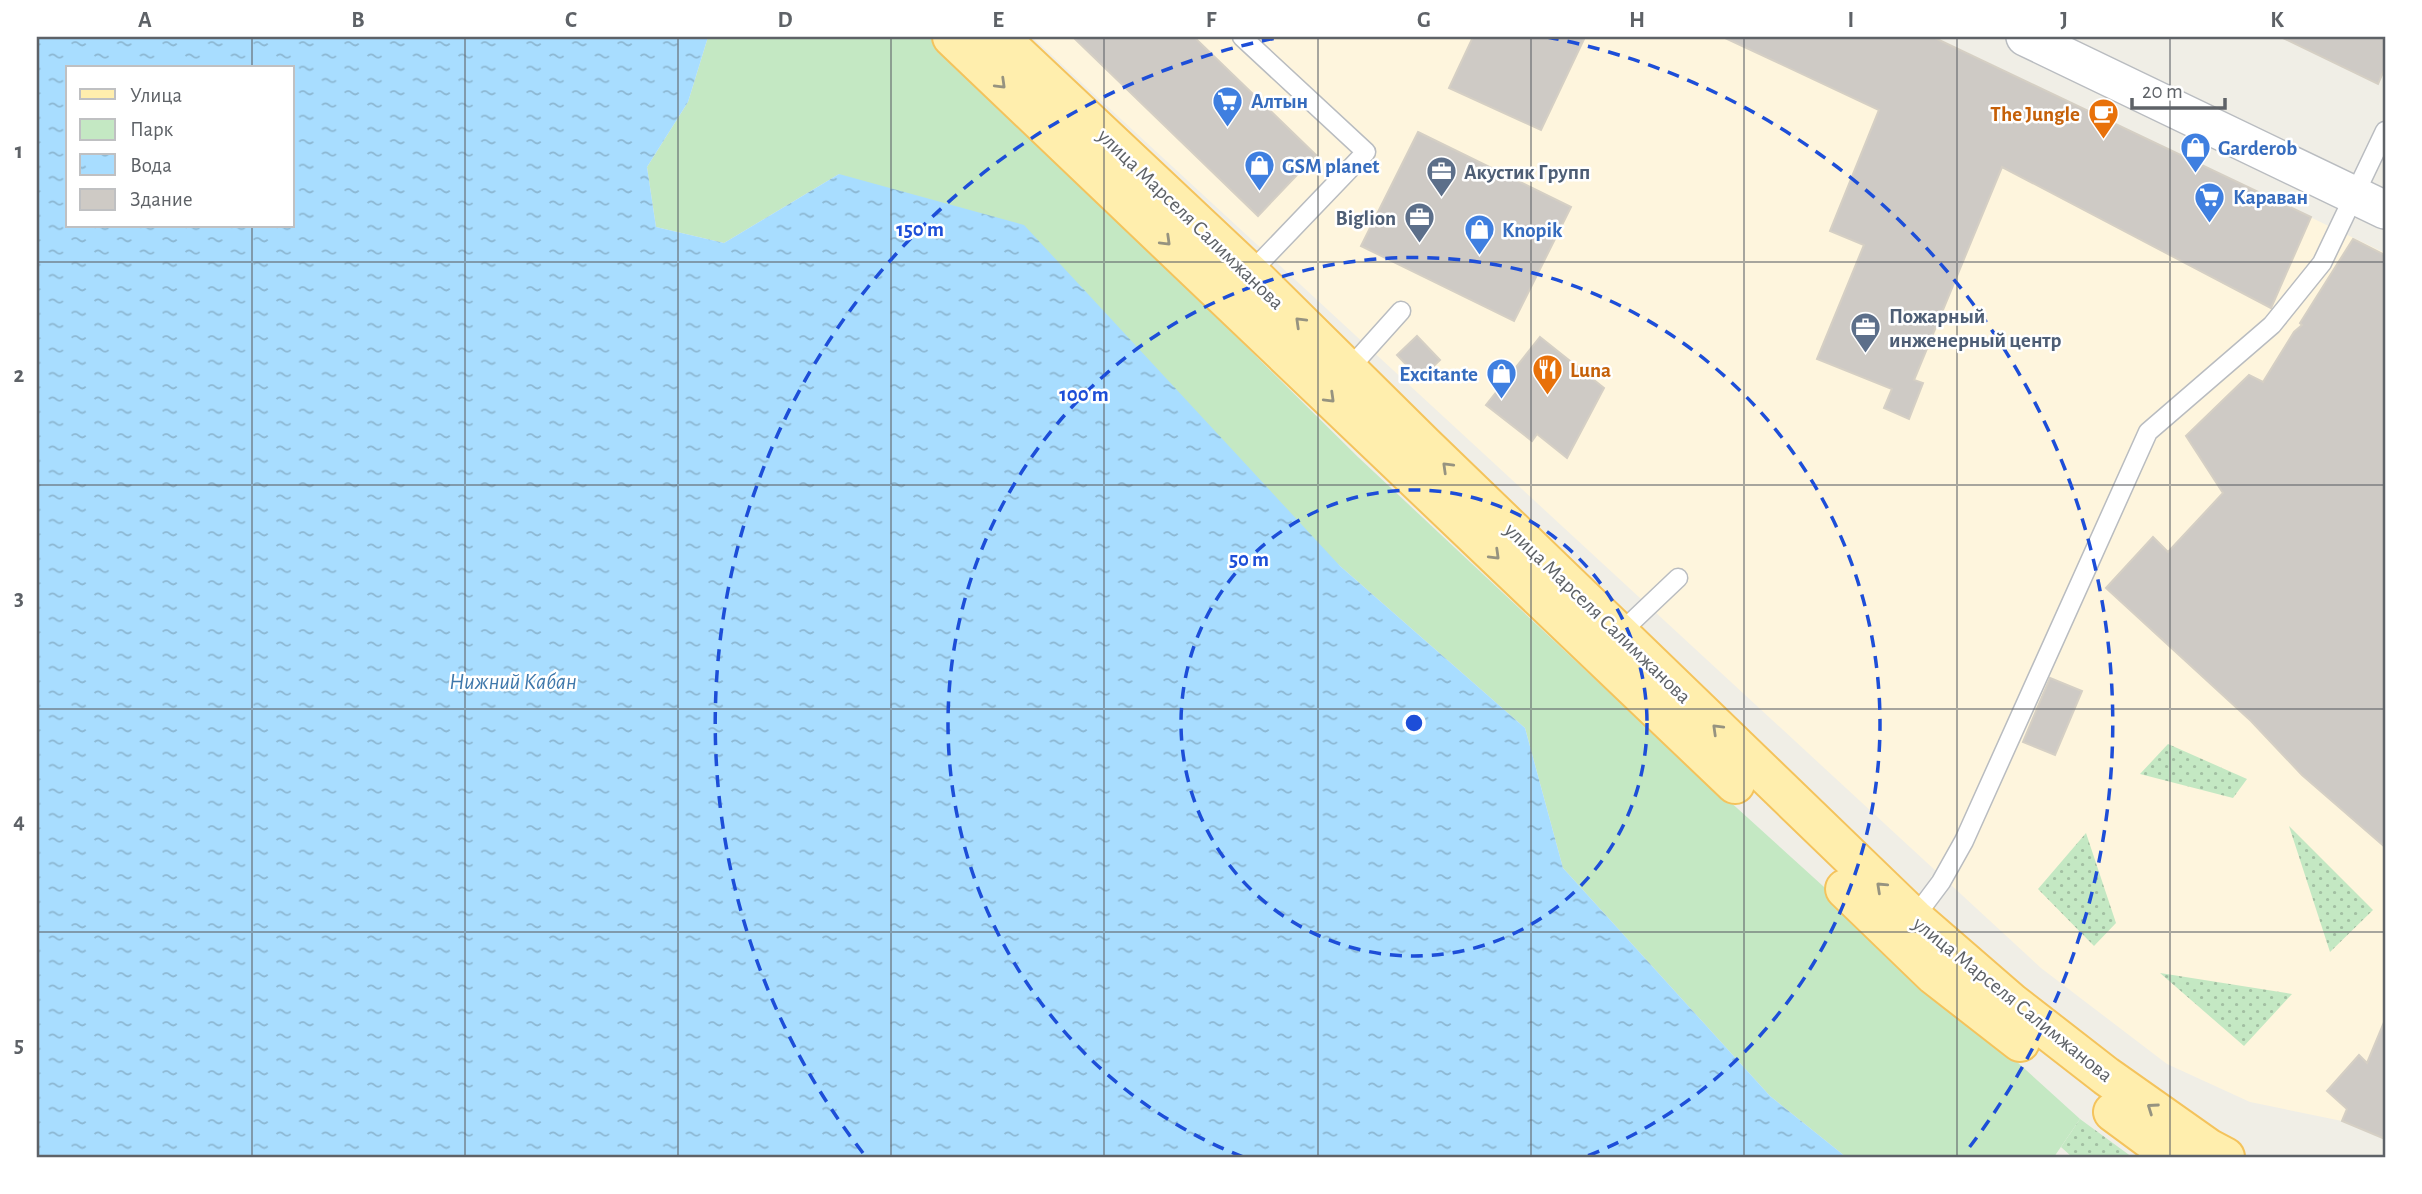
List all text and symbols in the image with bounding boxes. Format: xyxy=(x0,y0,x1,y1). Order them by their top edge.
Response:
text: A xyxy=(138,9,152,32)
text: B xyxy=(351,9,365,32)
text: C xyxy=(565,9,577,32)
text: D xyxy=(777,9,793,32)
text: E xyxy=(992,9,1004,32)
text: F xyxy=(1206,9,1217,32)
text: G xyxy=(1417,9,1431,32)
text: H xyxy=(1629,9,1645,32)
text: I xyxy=(1848,9,1854,32)
text: J xyxy=(2060,9,2068,32)
text: K xyxy=(2270,9,2284,32)
legend xyxy=(66,66,294,228)
scale bar xyxy=(2132,66,2224,110)
one-way arrow xyxy=(993,75,1006,88)
text: 20 m xyxy=(2142,81,2183,102)
supermarket icon: Алтын xyxy=(1211,84,1245,128)
text: Улица xyxy=(130,85,183,106)
place label: Алтын xyxy=(1251,91,1308,112)
cafe icon: The Jungle xyxy=(2086,97,2120,141)
place label: The Jungle xyxy=(1990,104,2080,125)
text: Парк xyxy=(130,119,174,140)
street label: улица Марселя Салимжанова xyxy=(1093,124,1288,314)
shop icon: Garderob xyxy=(2178,131,2212,175)
place label: Garderob xyxy=(2218,138,2297,159)
text: 1 xyxy=(15,140,23,163)
shop icon: GSM planet xyxy=(1242,149,1276,193)
text: Вода xyxy=(130,155,172,176)
office icon: Акустик Групп xyxy=(1424,155,1458,199)
place label: GSM planet xyxy=(1282,156,1379,177)
place label: Акустик Групп xyxy=(1464,162,1590,183)
supermarket icon: Караван xyxy=(2193,180,2227,224)
place label: Караван xyxy=(2233,187,2308,208)
text: Здание xyxy=(130,189,193,210)
office icon: Biglion xyxy=(1402,201,1436,245)
place label: Biglion xyxy=(1335,208,1396,229)
shop icon: Knopik xyxy=(1462,213,1496,257)
text: 150 m xyxy=(896,219,944,240)
place label: Knopik xyxy=(1502,220,1563,241)
one-way arrow xyxy=(1158,232,1171,245)
place label: Пожарный инженерный центр xyxy=(1889,306,2062,351)
office icon: Пожарный инженерный центр xyxy=(1849,311,1883,355)
one-way arrow xyxy=(1295,317,1308,330)
restaurant icon: Luna xyxy=(1530,353,1564,397)
shop icon: Excitante xyxy=(1484,357,1518,401)
place label: Luna xyxy=(1570,360,1611,381)
text: 2 xyxy=(14,364,25,387)
place label: Excitante xyxy=(1399,364,1478,385)
text: 100 m xyxy=(1059,384,1109,405)
one-way arrow xyxy=(1322,389,1335,402)
one-way arrow xyxy=(1443,463,1455,475)
street label: улица Марселя Салимжанова xyxy=(1500,518,1695,708)
one-way arrow xyxy=(1487,546,1500,559)
text: 50 m xyxy=(1229,549,1269,570)
text: 3 xyxy=(14,587,24,610)
water label: Нижний Кабан xyxy=(449,671,577,694)
centre of rings xyxy=(1402,711,1426,735)
one-way arrow xyxy=(1712,725,1725,738)
text: 4 xyxy=(13,810,25,833)
one-way arrow xyxy=(1876,882,1889,895)
street label: улица Марселя Салимжанова xyxy=(1908,912,2117,1086)
text: 5 xyxy=(14,1034,24,1057)
one-way arrow xyxy=(2147,1104,2160,1116)

